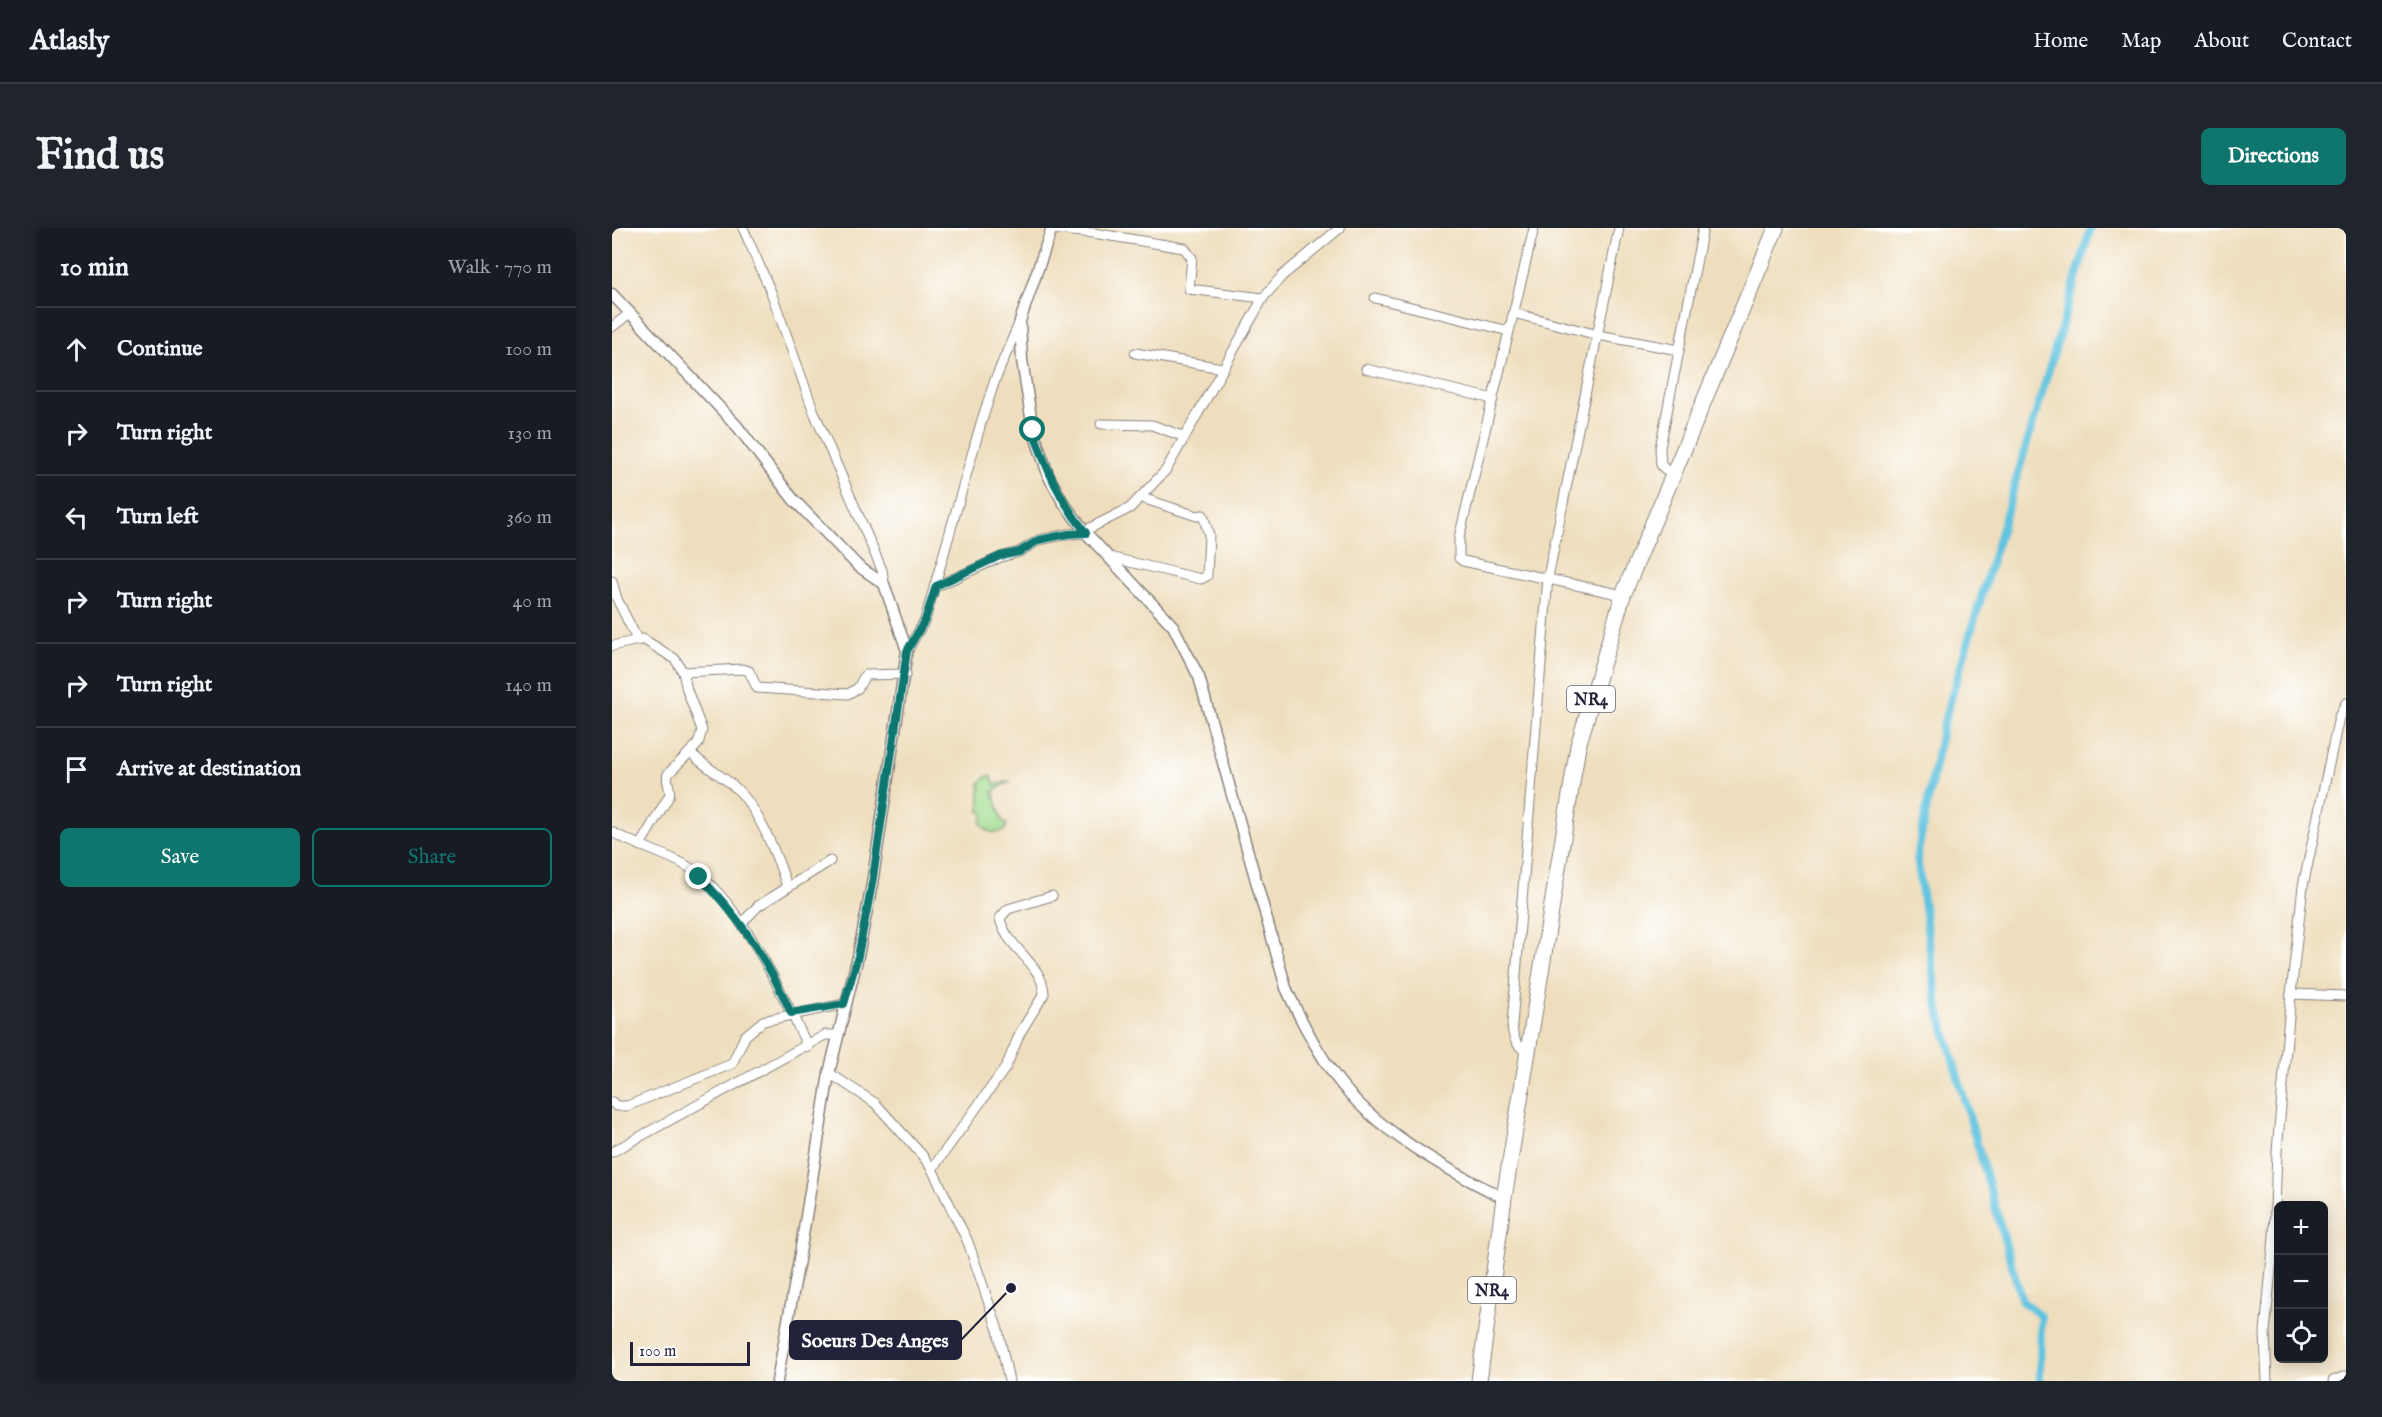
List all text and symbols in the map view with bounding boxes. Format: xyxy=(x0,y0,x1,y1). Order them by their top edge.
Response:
text: Atlasly xyxy=(30,24,109,59)
text: Home xyxy=(2033,28,2088,55)
text: Map xyxy=(2121,28,2161,55)
text: About xyxy=(2194,28,2249,55)
text: Contact xyxy=(2282,28,2352,55)
button: Directions xyxy=(2201,128,2346,185)
text: Find us xyxy=(36,130,164,183)
text: 10 min xyxy=(60,251,129,284)
text: Walk · 770 m xyxy=(448,255,552,280)
icon: ahead xyxy=(60,333,93,366)
text: Continue xyxy=(117,335,203,363)
text: 100 m xyxy=(505,337,552,362)
route start xyxy=(1019,416,1045,442)
icon: right xyxy=(60,417,93,450)
text: Turn right xyxy=(117,419,212,447)
text: 130 m xyxy=(507,421,552,446)
icon: left xyxy=(60,501,93,534)
text: Turn left xyxy=(117,503,199,531)
text: 360 m xyxy=(506,505,552,530)
icon: right xyxy=(60,585,93,618)
text: Turn right xyxy=(117,587,212,615)
text: 40 m xyxy=(513,589,552,614)
icon: right xyxy=(60,669,93,702)
text: Turn right xyxy=(117,671,212,699)
text: 140 m xyxy=(505,673,552,698)
road number: NR4 xyxy=(1567,686,1615,712)
icon: arrive xyxy=(60,753,93,786)
text: Arrive at destination xyxy=(117,755,301,783)
button: Save xyxy=(60,828,300,887)
button: Share xyxy=(312,828,552,887)
route end xyxy=(685,863,711,889)
map controls xyxy=(2274,1201,2328,1363)
button: + xyxy=(2274,1201,2328,1255)
button: − xyxy=(2274,1255,2328,1309)
road number: NR4 xyxy=(1468,1277,1516,1303)
button: locate xyxy=(2274,1309,2328,1363)
callout: Soeurs Des Anges xyxy=(790,1321,961,1359)
text: Soeurs Des Anges xyxy=(801,1329,949,1354)
scale bar xyxy=(630,1339,750,1366)
text: 100 m xyxy=(639,1342,676,1362)

